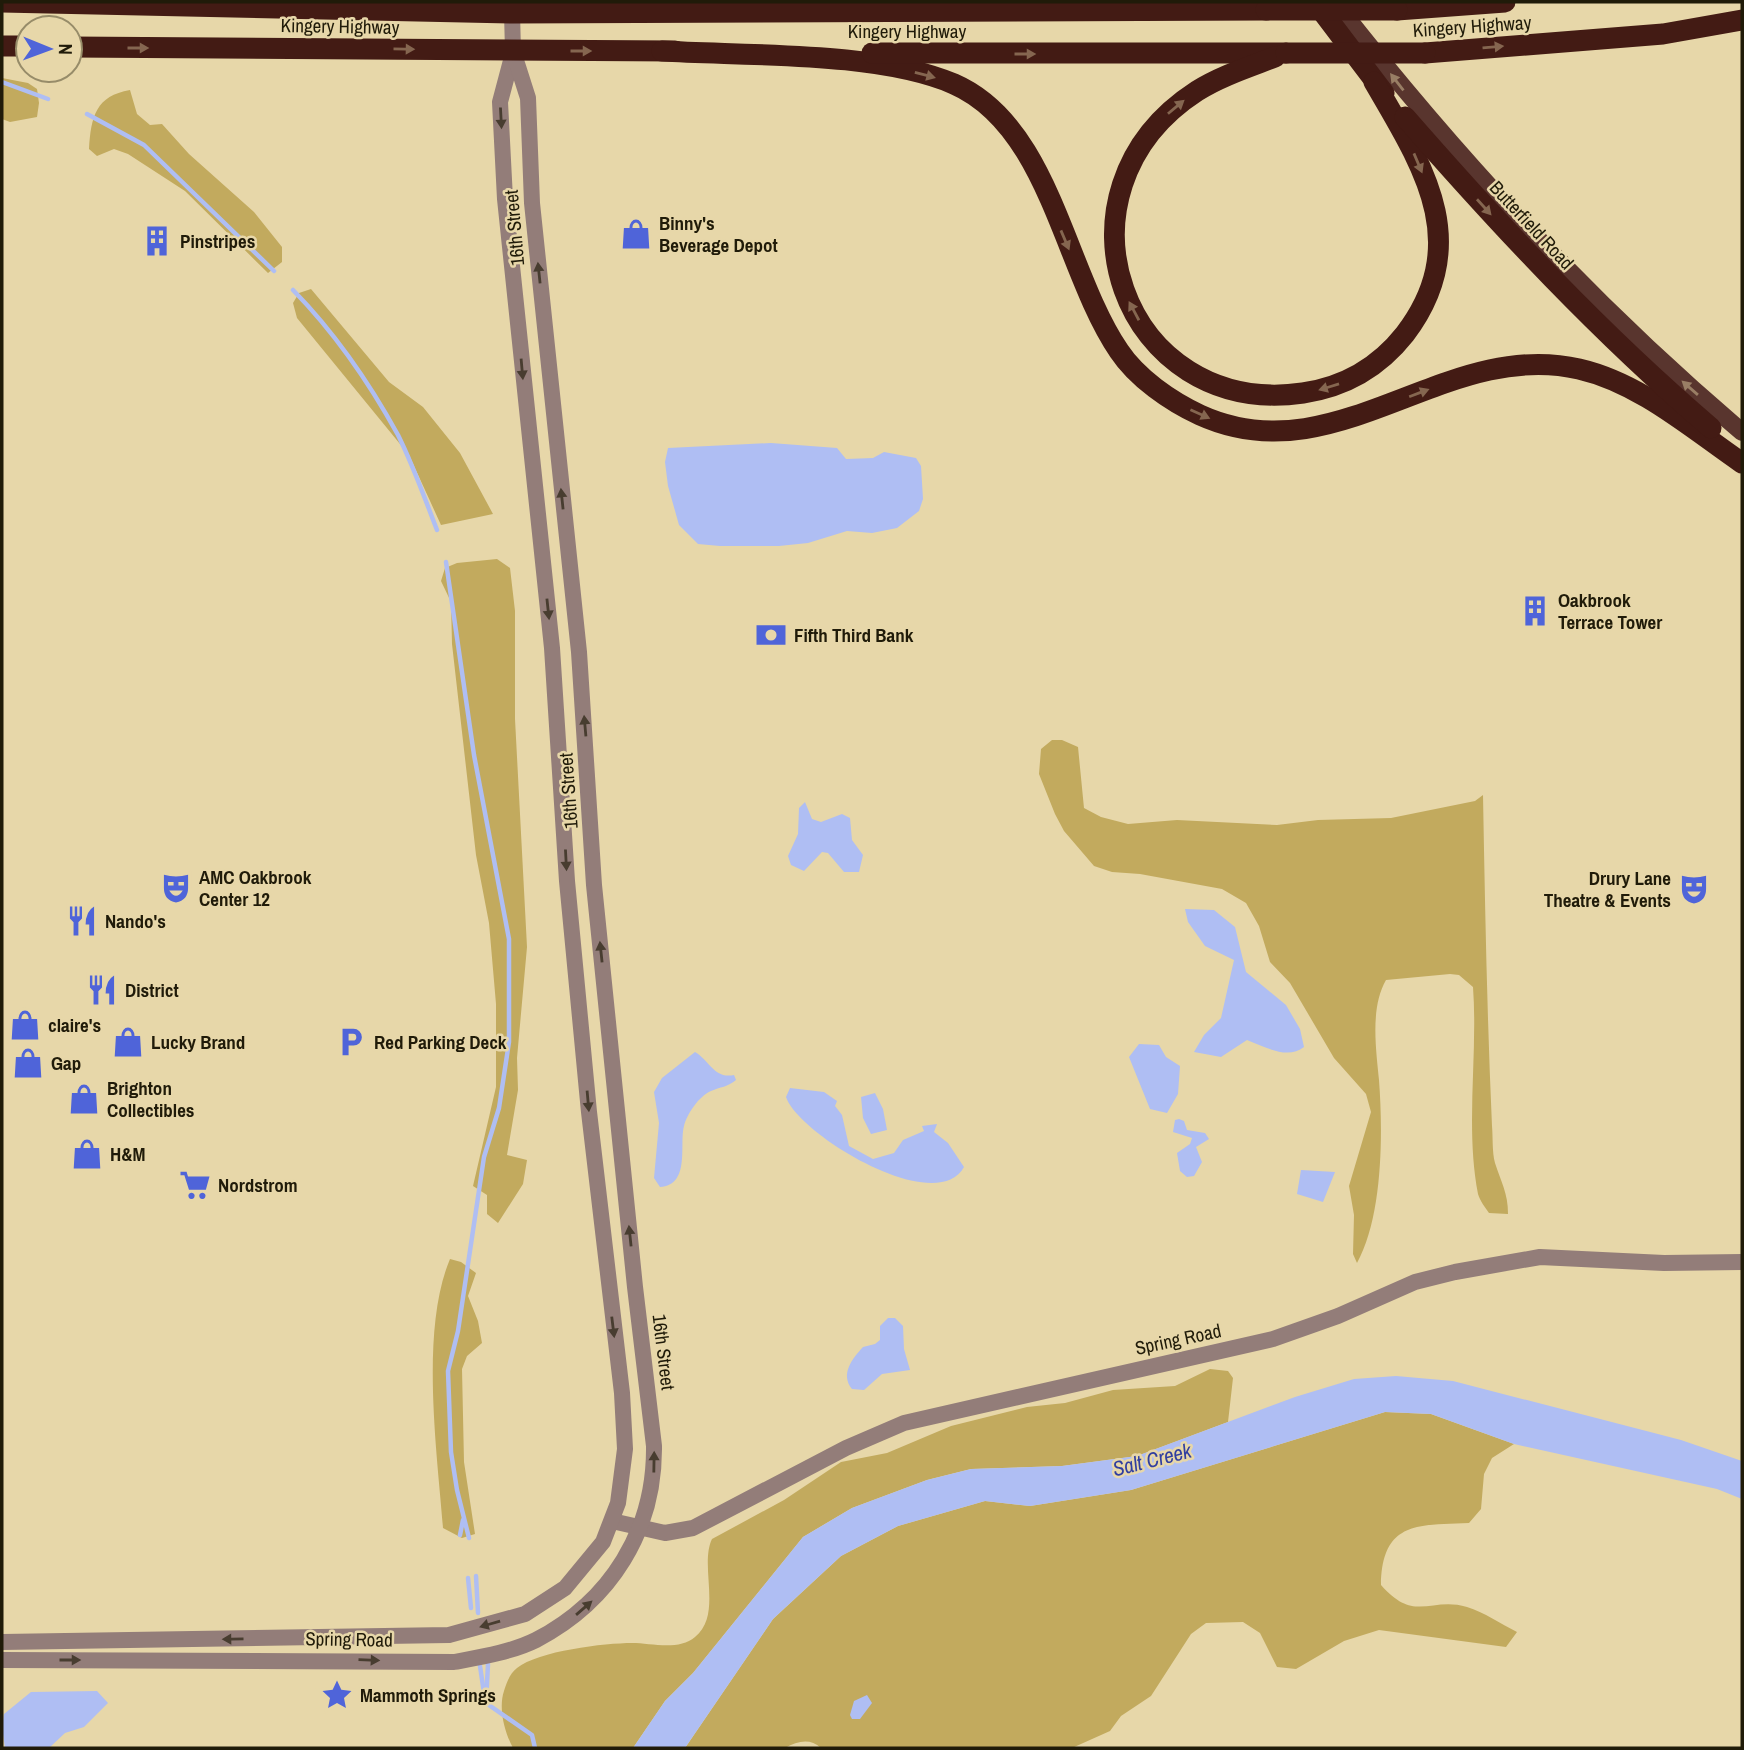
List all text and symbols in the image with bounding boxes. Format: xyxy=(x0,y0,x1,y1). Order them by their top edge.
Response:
street label: Kingery Highway xyxy=(1412,9,1532,43)
street label: Kingery Highway xyxy=(280,12,400,40)
north arrow xyxy=(14,14,84,84)
street label: Kingery Highway xyxy=(848,18,967,44)
one-way arrow xyxy=(1482,41,1504,52)
one-way arrow xyxy=(127,42,149,54)
text: N xyxy=(53,43,79,55)
one-way arrow xyxy=(394,44,416,55)
one-way arrow xyxy=(571,45,593,57)
one-way arrow xyxy=(1014,48,1036,60)
one-way arrow xyxy=(914,70,936,81)
one-way arrow xyxy=(1390,74,1405,92)
one-way arrow xyxy=(1167,100,1185,115)
one-way arrow xyxy=(496,107,507,129)
one-way arrow xyxy=(1413,153,1424,174)
street label: Butterfield Road xyxy=(1484,175,1580,275)
street label: 16th Street xyxy=(498,188,530,267)
one-way arrow xyxy=(1476,198,1492,216)
place label: Binny's Beverage Depot xyxy=(659,210,778,258)
shop icon: Binny's Beverage Depot xyxy=(619,217,653,251)
building icon: Pinstripes xyxy=(140,224,174,258)
place label: Pinstripes xyxy=(180,228,255,254)
one-way arrow xyxy=(1059,230,1071,250)
one-way arrow xyxy=(533,262,544,284)
one-way arrow xyxy=(1129,301,1140,321)
one-way arrow xyxy=(517,358,528,380)
one-way arrow xyxy=(1682,381,1699,396)
one-way arrow xyxy=(1319,382,1340,392)
one-way arrow xyxy=(1409,387,1430,398)
one-way arrow xyxy=(1190,408,1210,420)
one-way arrow xyxy=(557,488,568,510)
place label: Oakbrook Terrace Tower xyxy=(1558,587,1662,635)
building icon: Oakbrook Terrace Tower xyxy=(1518,594,1552,628)
one-way arrow xyxy=(543,598,554,620)
bank icon: Fifth Third Bank xyxy=(754,618,788,652)
place label: Fifth Third Bank xyxy=(794,622,914,648)
one-way arrow xyxy=(579,714,590,736)
street label: 16th Street xyxy=(552,751,584,830)
one-way arrow xyxy=(561,849,572,871)
place label: AMC Oakbrook Center 12 xyxy=(199,864,312,912)
place label: Drury Lane Theatre & Events xyxy=(1544,865,1671,913)
theatre icon: AMC Oakbrook Center 12 xyxy=(159,871,193,905)
theatre icon: Drury Lane Theatre & Events xyxy=(1677,872,1711,906)
restaurant icon: Nando's xyxy=(65,904,99,938)
place label: Nando's xyxy=(105,908,166,934)
one-way arrow xyxy=(596,941,607,963)
restaurant icon: District xyxy=(85,973,119,1007)
place label: District xyxy=(125,977,179,1003)
shop icon: claire's xyxy=(8,1008,42,1042)
place label: claire's xyxy=(48,1012,101,1038)
shop icon: Lucky Brand xyxy=(111,1025,145,1059)
parking icon: Red Parking Deck xyxy=(334,1025,368,1059)
place label: Lucky Brand xyxy=(151,1029,245,1055)
place label: Red Parking Deck xyxy=(374,1029,507,1055)
shop icon: Gap xyxy=(11,1046,45,1080)
place label: Gap xyxy=(51,1050,81,1076)
place label: Brighton Collectibles xyxy=(107,1075,194,1123)
shop icon: Brighton Collectibles xyxy=(67,1082,101,1116)
one-way arrow xyxy=(583,1090,594,1112)
shop icon: H&M xyxy=(70,1137,104,1171)
place label: H&M xyxy=(110,1141,145,1167)
supermarket icon: Nordstrom xyxy=(178,1168,212,1202)
place label: Nordstrom xyxy=(218,1172,298,1198)
one-way arrow xyxy=(624,1225,635,1247)
street label: 16th Street xyxy=(646,1313,682,1392)
one-way arrow xyxy=(608,1316,619,1338)
street label: Spring Road xyxy=(1133,1317,1223,1361)
water label: Salt Creek xyxy=(1109,1435,1196,1483)
one-way arrow xyxy=(648,1451,660,1473)
one-way arrow xyxy=(575,1600,593,1616)
one-way arrow xyxy=(479,1620,500,1630)
street label: Spring Road xyxy=(305,1625,393,1653)
one-way arrow xyxy=(222,1633,244,1644)
one-way arrow xyxy=(59,1654,81,1666)
one-way arrow xyxy=(359,1654,381,1666)
place icon: Mammoth Springs xyxy=(320,1678,354,1712)
place label: Mammoth Springs xyxy=(360,1682,496,1708)

